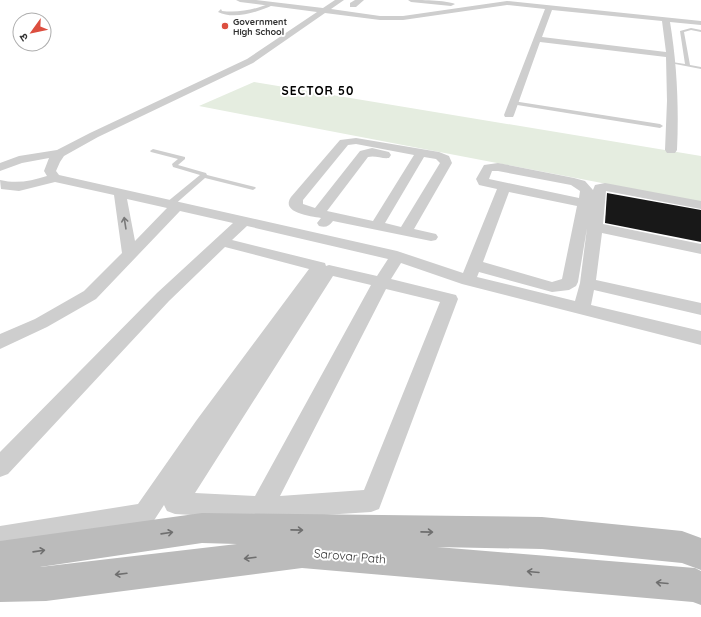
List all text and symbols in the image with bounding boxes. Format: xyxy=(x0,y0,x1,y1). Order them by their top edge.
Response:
north arrow xyxy=(12,12,52,52)
place label: Government High School xyxy=(233,16,287,37)
marker: Government High School xyxy=(220,21,230,31)
text: उ xyxy=(16,30,31,44)
district label: SECTOR 50 xyxy=(282,83,354,98)
one-way arrow xyxy=(121,217,129,230)
one-way arrow xyxy=(290,526,303,534)
one-way arrow xyxy=(420,528,433,536)
one-way arrow xyxy=(160,529,173,537)
street label: Sarovar Path xyxy=(313,545,387,567)
one-way arrow xyxy=(32,547,45,555)
one-way arrow xyxy=(244,554,257,562)
one-way arrow xyxy=(527,568,540,575)
one-way arrow xyxy=(115,571,128,578)
one-way arrow xyxy=(656,579,669,586)

